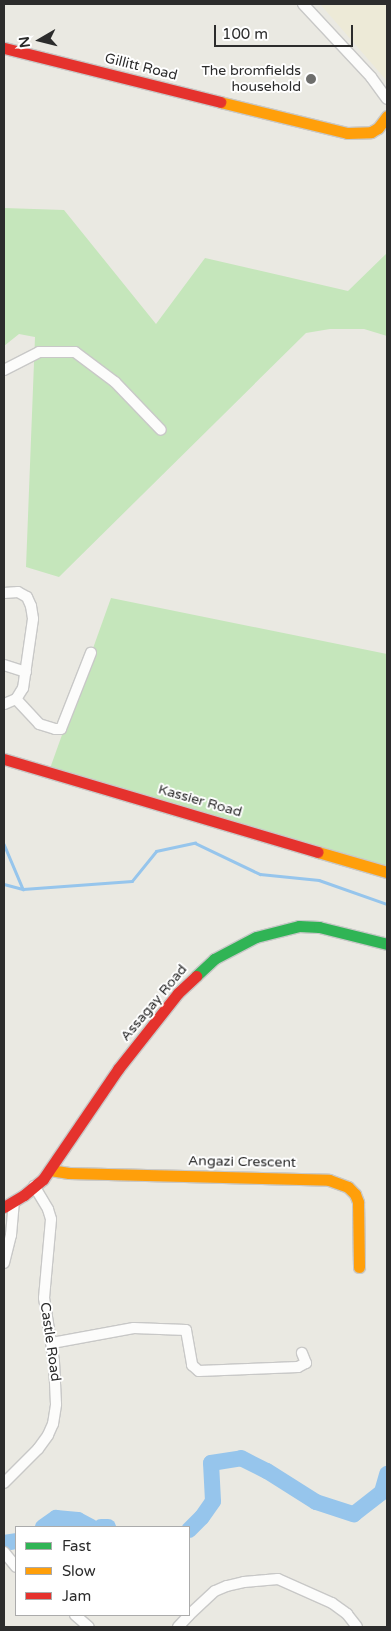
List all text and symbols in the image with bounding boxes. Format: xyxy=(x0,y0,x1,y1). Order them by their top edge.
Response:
north arrow xyxy=(15,15,65,65)
scale bar xyxy=(216,15,355,47)
text: 100 m xyxy=(222,25,268,43)
text: N xyxy=(15,35,34,49)
street label: Gillitt Road xyxy=(103,50,179,84)
place label: The bromfields household xyxy=(201,63,301,95)
marker: The bromfields household xyxy=(305,73,317,85)
street label: Kassier Road xyxy=(156,781,244,821)
street label: Assagay Road xyxy=(117,961,191,1045)
street label: Angazi Crescent xyxy=(188,1153,296,1171)
street label: Castle Road xyxy=(36,1301,64,1383)
legend xyxy=(15,1526,190,1616)
text: Fast xyxy=(62,1537,91,1555)
text: Slow xyxy=(62,1562,96,1580)
text: Jam xyxy=(62,1587,91,1605)

